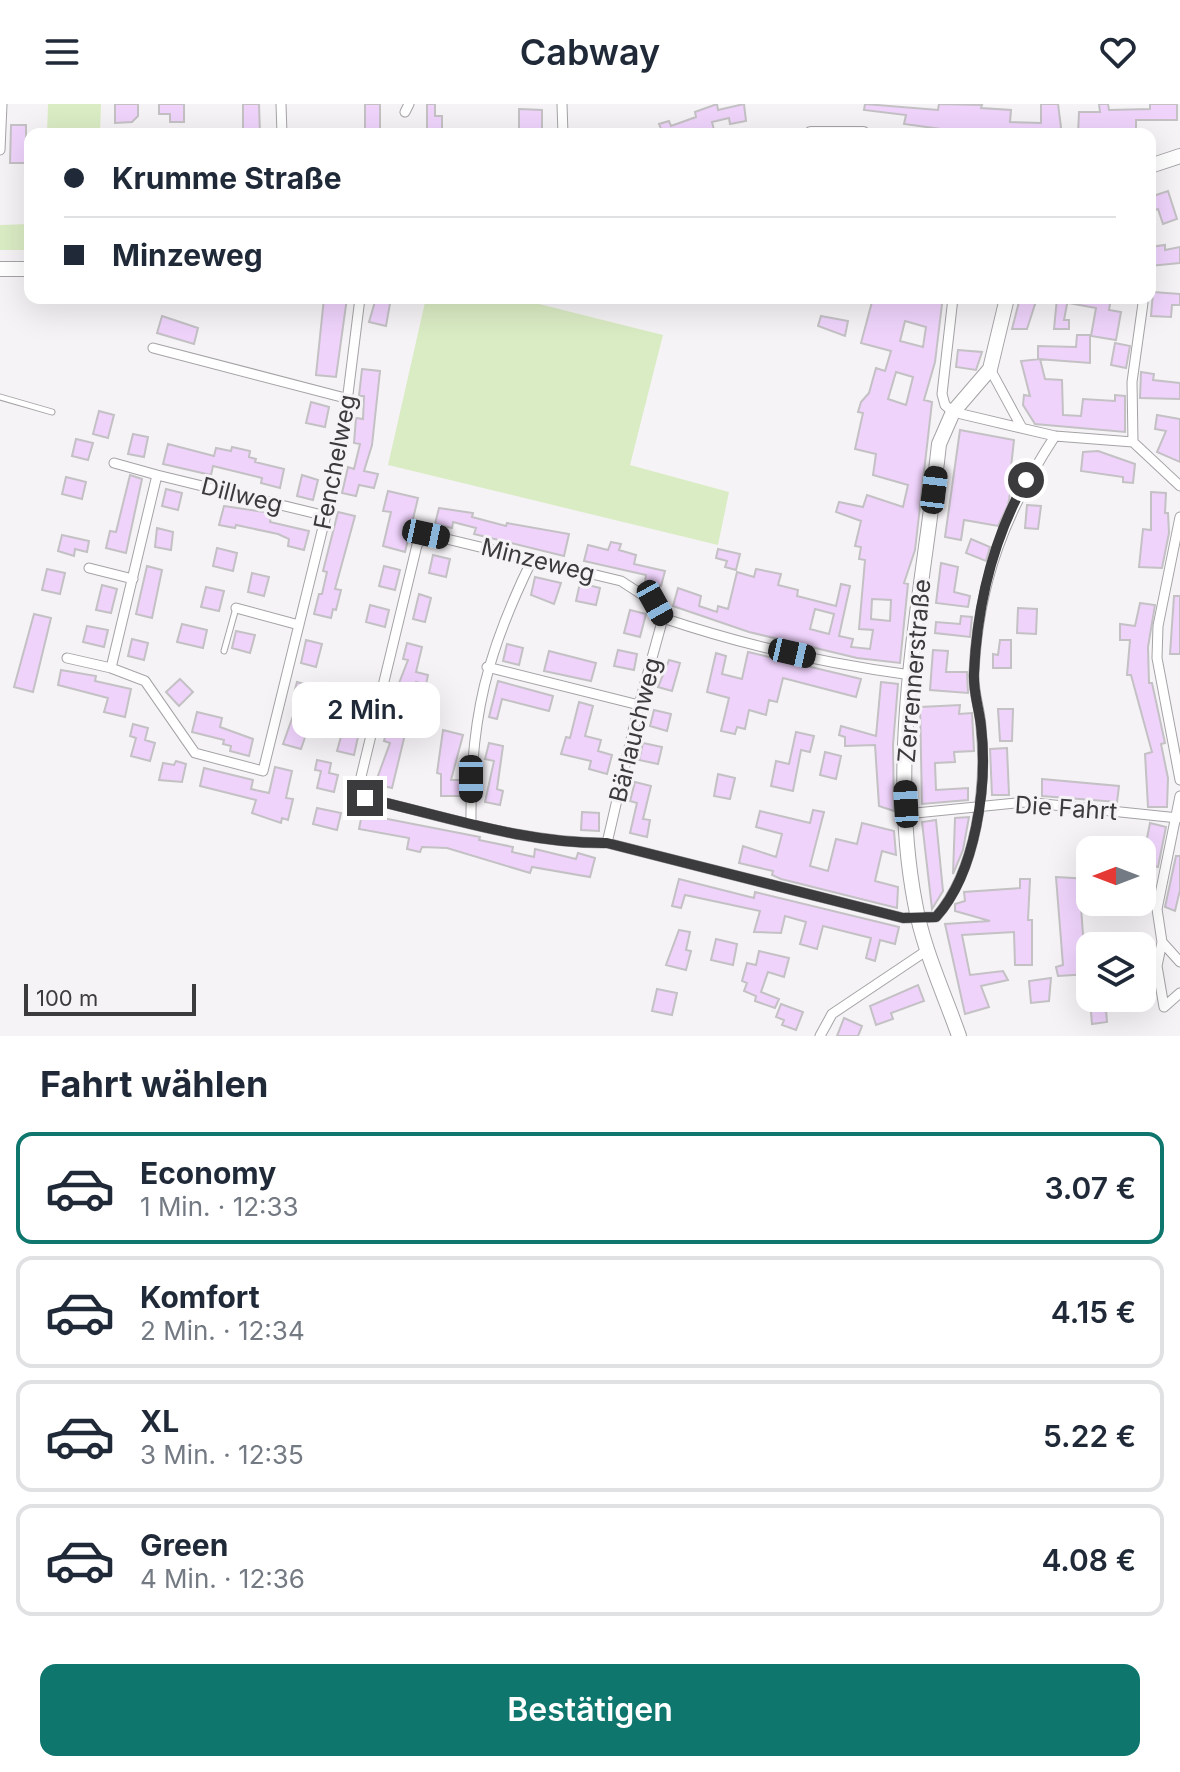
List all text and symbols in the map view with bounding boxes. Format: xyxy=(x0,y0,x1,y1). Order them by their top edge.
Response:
icon: menu xyxy=(40,30,84,74)
text: Cabway xyxy=(520,30,660,74)
icon: heart xyxy=(1096,30,1140,74)
text: Krumme Straße xyxy=(112,160,342,196)
text: Minzeweg xyxy=(112,237,263,273)
street label: Fenchelweg xyxy=(308,392,362,532)
route start xyxy=(1008,462,1044,498)
car xyxy=(919,465,949,515)
street label: Dillweg xyxy=(198,471,286,519)
car xyxy=(400,517,452,551)
street label: Minzeweg xyxy=(478,532,598,588)
car xyxy=(633,576,677,630)
street label: Zerrennerstraße xyxy=(892,578,936,764)
car xyxy=(766,636,818,670)
street label: Bärlauchweg xyxy=(603,655,667,805)
callout: 2 Min. xyxy=(291,682,439,738)
text: 2 Min. xyxy=(327,694,405,725)
car xyxy=(459,755,483,803)
car xyxy=(893,779,919,829)
route end xyxy=(347,780,383,816)
street label: Die Fahrt xyxy=(1014,790,1118,826)
north arrow xyxy=(1076,836,1156,916)
map controls xyxy=(1076,836,1156,1012)
button: layers xyxy=(1076,932,1156,1012)
scale bar xyxy=(24,980,196,1016)
text: 100 m xyxy=(36,985,98,1011)
text: Fahrt wählen xyxy=(40,1062,268,1106)
icon: car xyxy=(44,1152,116,1224)
text: Economy xyxy=(140,1155,276,1191)
text: 3.07 € xyxy=(1044,1170,1136,1206)
text: 1 Min. · 12:33 xyxy=(140,1191,299,1222)
icon: car xyxy=(44,1276,116,1348)
text: Komfort xyxy=(140,1279,260,1315)
text: 4.15 € xyxy=(1051,1294,1136,1330)
text: 2 Min. · 12:34 xyxy=(140,1315,305,1346)
icon: car xyxy=(44,1400,116,1472)
text: XL xyxy=(140,1403,179,1439)
text: 5.22 € xyxy=(1043,1418,1136,1454)
text: 3 Min. · 12:35 xyxy=(140,1439,304,1470)
icon: car xyxy=(44,1524,116,1596)
text: Green xyxy=(140,1527,228,1563)
text: 4.08 € xyxy=(1041,1542,1136,1578)
text: 4 Min. · 12:36 xyxy=(140,1563,305,1594)
button: Bestätigen xyxy=(40,1664,1140,1756)

